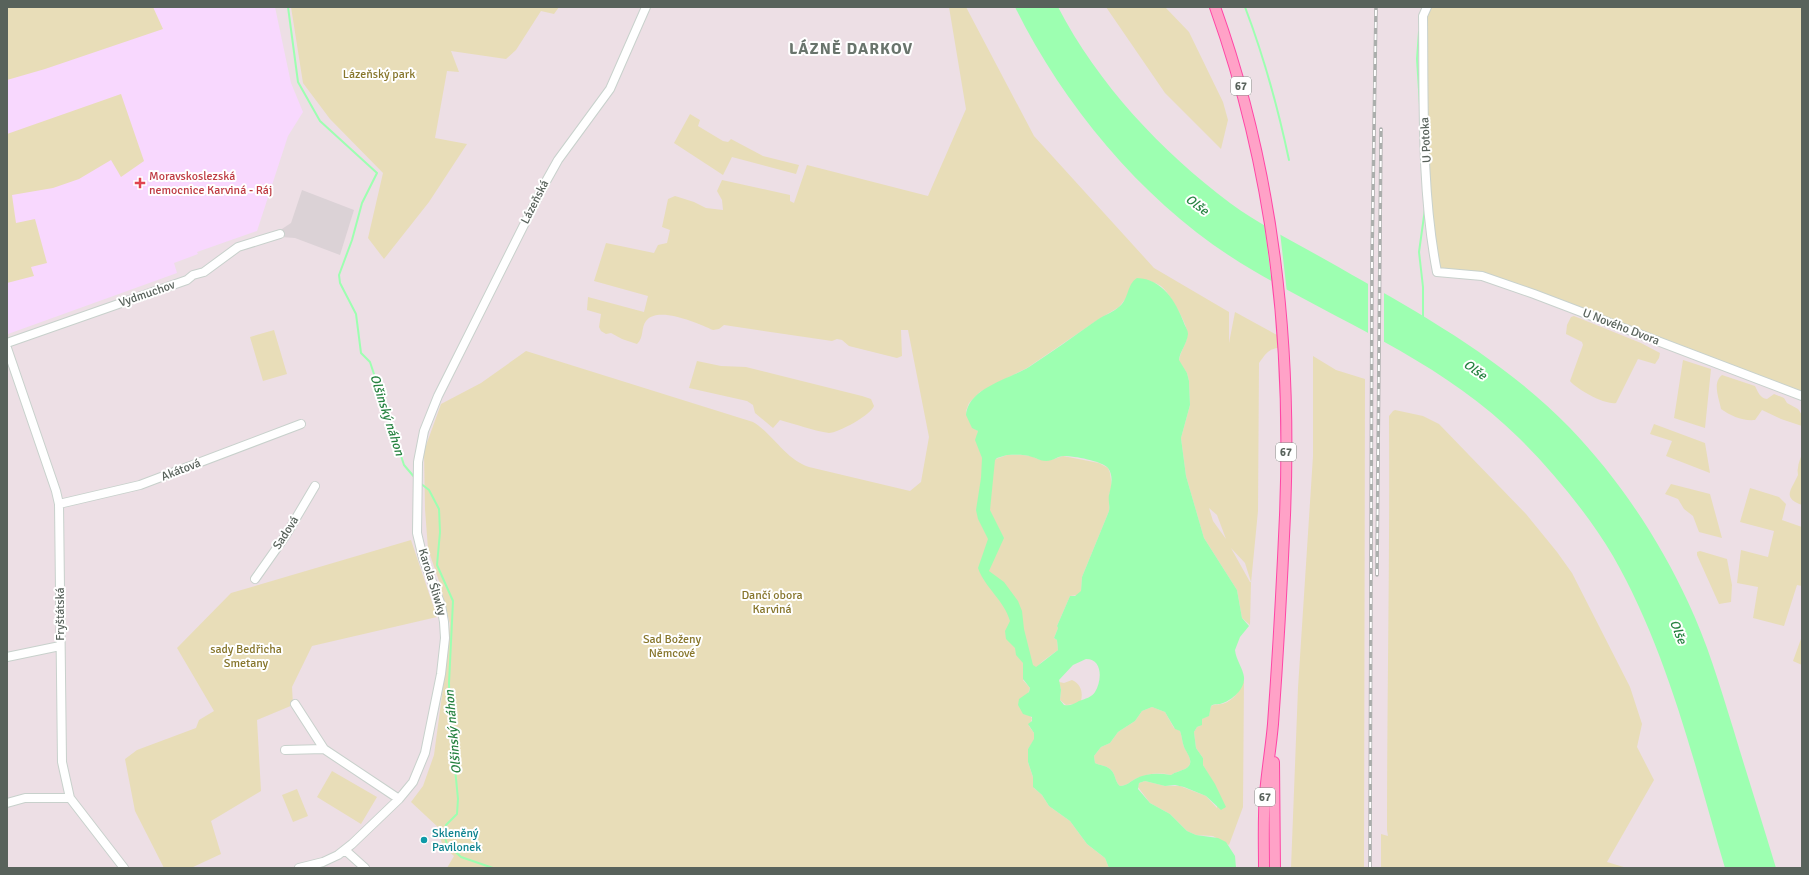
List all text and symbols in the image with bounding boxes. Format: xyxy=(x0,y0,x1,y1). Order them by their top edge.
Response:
district label: LÁZNĚ DARKOV xyxy=(789,39,913,59)
park label: Lázeňský park xyxy=(343,67,415,82)
road number: 67 xyxy=(1231,77,1251,95)
street label: U Potoka xyxy=(1417,117,1435,163)
place label: Moravskoslezská nemocnice Karviná - Ráj xyxy=(149,169,272,198)
marker: Moravskoslezská nemocnice Karviná - Ráj xyxy=(134,177,146,189)
street label: Lázeňská xyxy=(518,178,552,226)
water label: Olše xyxy=(1182,191,1213,220)
street label: Vydmuchov xyxy=(117,277,178,311)
street label: U Nového Dvora xyxy=(1580,305,1662,349)
water label: Olše xyxy=(1460,356,1491,384)
water label: Olšinský náhon xyxy=(366,372,408,458)
road number: 67 xyxy=(1276,443,1296,461)
street label: Akátová xyxy=(159,456,203,484)
street label: Sadová xyxy=(270,514,302,552)
street label: Karola Śliwky xyxy=(415,547,449,618)
street label: Fryštátská xyxy=(53,587,68,641)
park label: Dančí obora Karviná xyxy=(741,588,803,617)
water label: Olše xyxy=(1666,618,1691,648)
park label: Sad Boženy Němcové xyxy=(643,632,701,661)
park label: sady Bedřicha Smetany xyxy=(210,642,282,671)
water label: Olšinský náhon xyxy=(441,688,465,775)
road number: 67 xyxy=(1255,788,1275,806)
place label: Skleněný Pavilonek xyxy=(432,826,481,855)
marker: Skleněný Pavilonek xyxy=(419,835,429,845)

